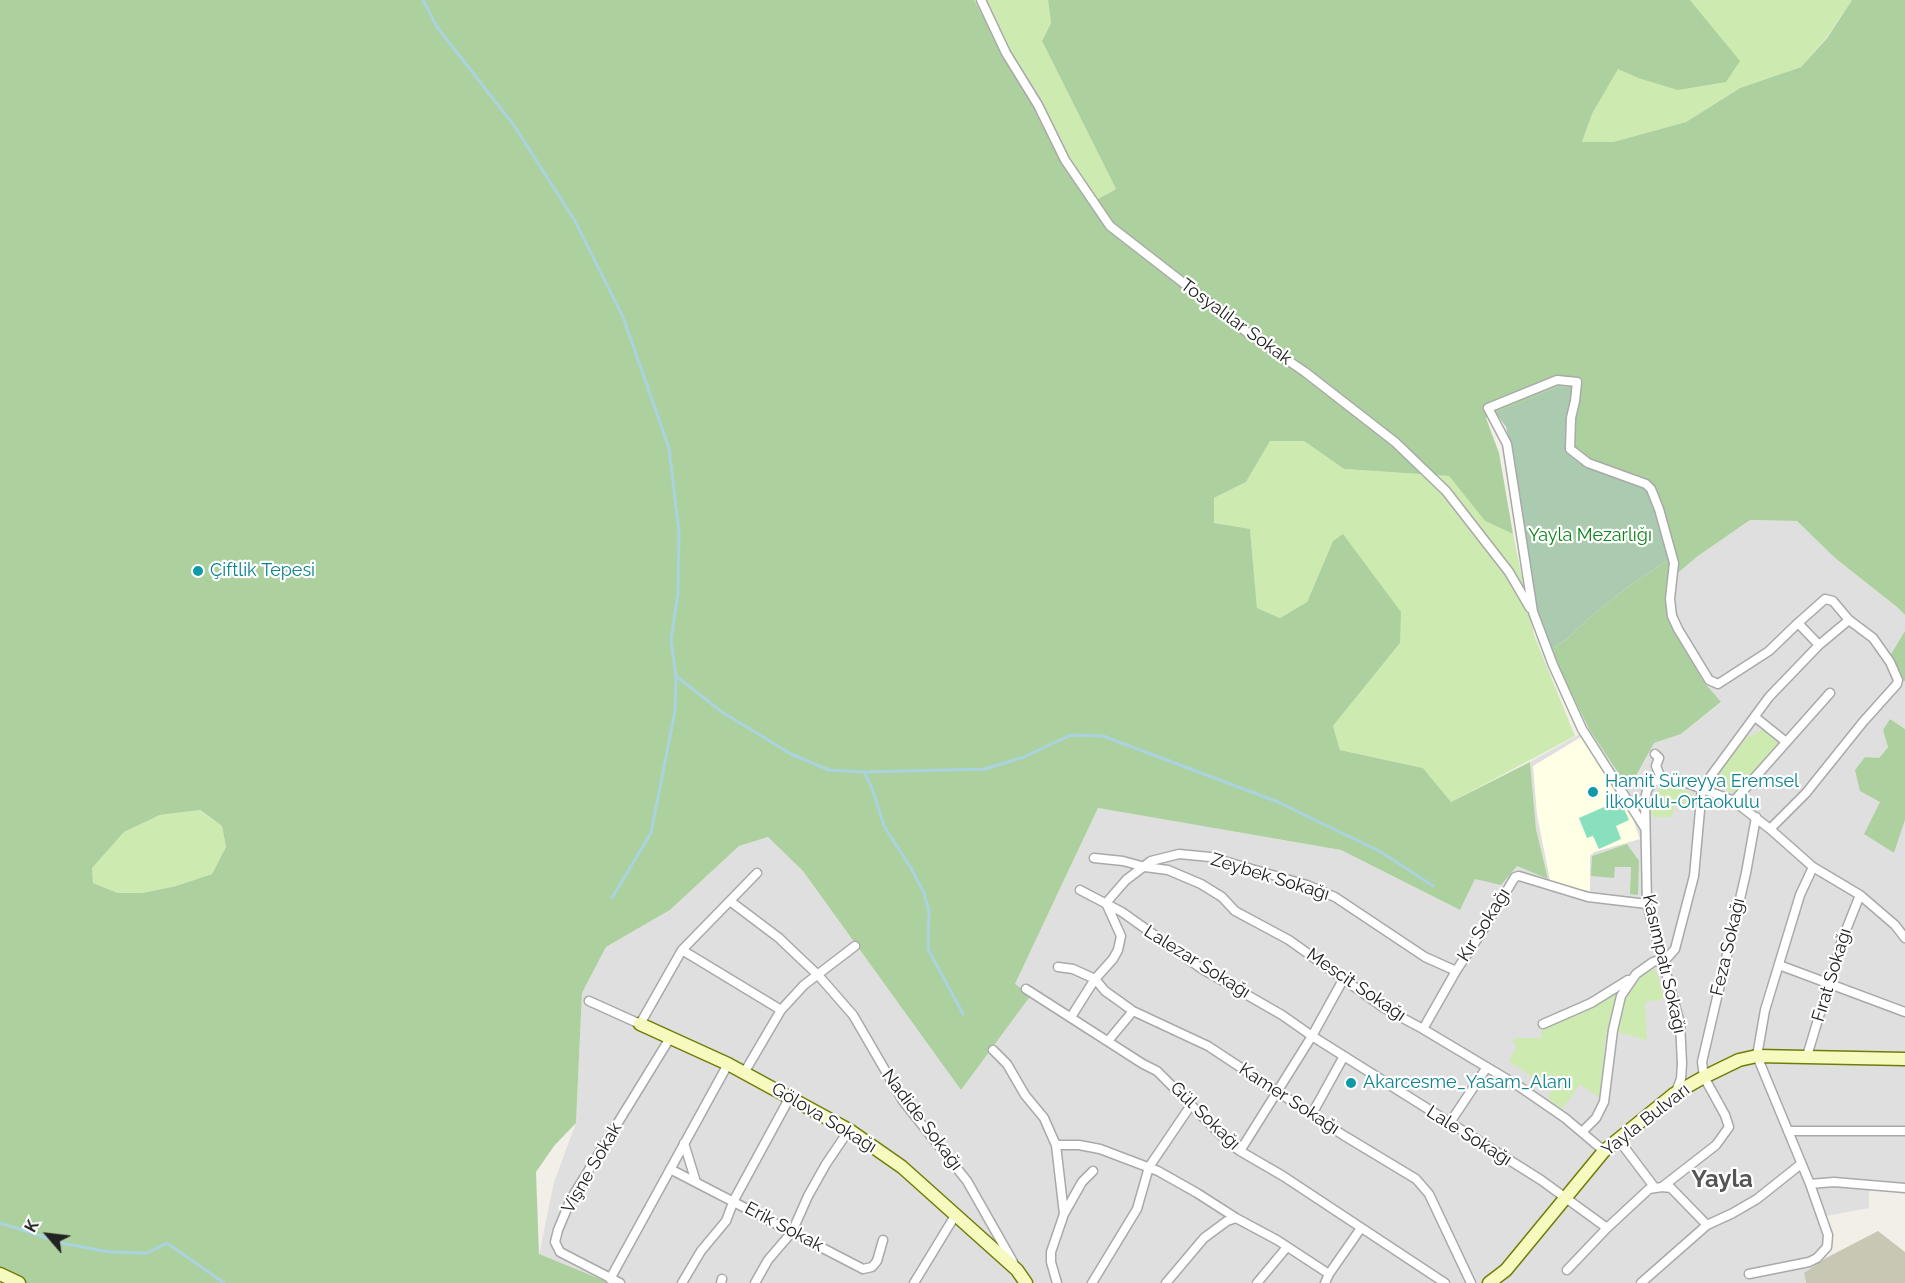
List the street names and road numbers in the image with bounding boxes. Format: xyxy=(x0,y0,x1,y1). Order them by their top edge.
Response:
street label: Tosyalılar Sokak xyxy=(1176,274,1296,370)
street label: Zeybek Sokağı xyxy=(1208,849,1332,905)
street label: Kır Sokağı xyxy=(1453,884,1515,966)
street label: Kasımpatı Sokağı xyxy=(1638,892,1690,1036)
street label: Feza Sokağı xyxy=(1706,896,1750,998)
street label: Lalezar Sokağı xyxy=(1140,921,1254,1003)
street label: Fırat Sokağı xyxy=(1808,926,1856,1024)
street label: Mescit Sokağı xyxy=(1302,944,1410,1026)
street label: Kamer Sokağı xyxy=(1235,1059,1343,1139)
street label: Nadide Sokağı xyxy=(877,1065,967,1175)
street label: Gül Sokağı xyxy=(1165,1077,1245,1155)
street label: Gölova Sokağı xyxy=(768,1078,880,1158)
street label: Yayla Bulvarı xyxy=(1598,1079,1694,1161)
street label: Lale Sokağı xyxy=(1422,1101,1516,1171)
street label: Vişne Sokak xyxy=(557,1119,627,1217)
street label: Erik Sokak xyxy=(741,1197,827,1257)

